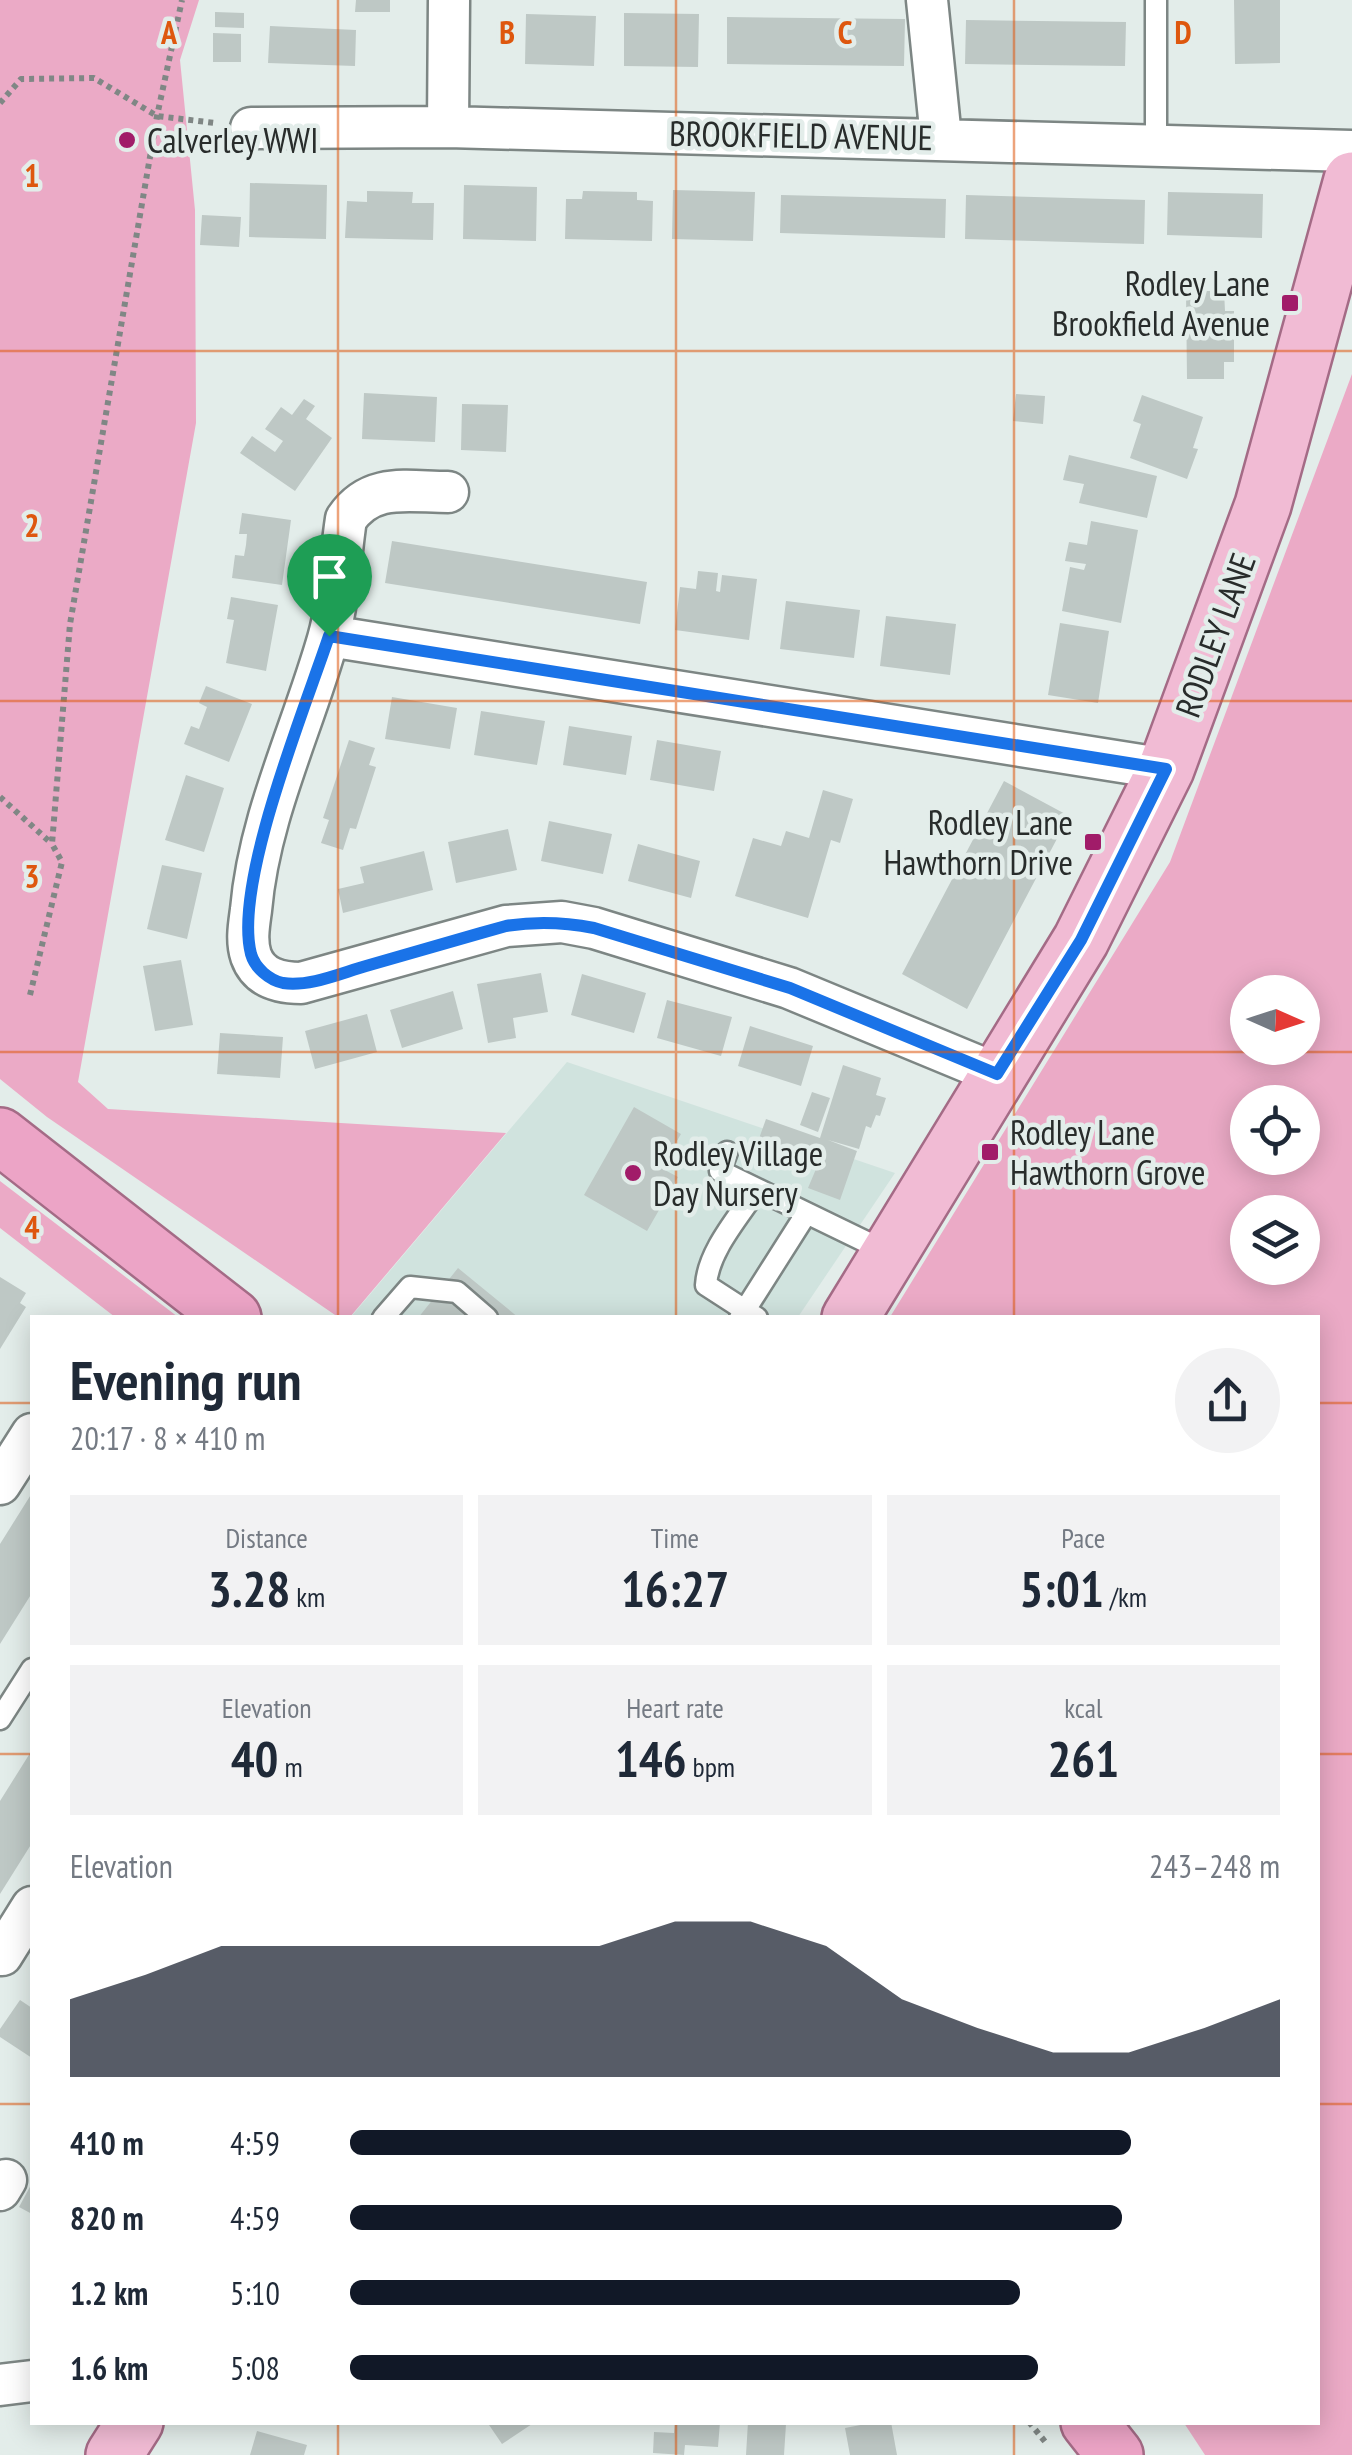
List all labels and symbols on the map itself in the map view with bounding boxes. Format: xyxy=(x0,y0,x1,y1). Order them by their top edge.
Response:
text: A xyxy=(160,11,178,53)
text: B xyxy=(499,11,515,53)
text: C xyxy=(838,11,853,53)
text: D xyxy=(1174,11,1192,53)
street label: BROOKFIELD AVENUE xyxy=(669,110,933,160)
place label: Calverley WWI xyxy=(147,117,318,163)
marker: Calverley WWI xyxy=(116,129,138,151)
text: 1 xyxy=(24,154,40,196)
place label: Rodley Lane Brookfield Avenue xyxy=(1052,260,1270,346)
marker: Rodley Lane Brookfield Avenue xyxy=(1279,292,1301,314)
text: 2 xyxy=(24,504,40,546)
pin xyxy=(287,534,372,637)
street label: RODLEY LANE xyxy=(1164,547,1266,723)
place label: Rodley Lane Hawthorn Drive xyxy=(883,799,1073,885)
marker: Rodley Lane Hawthorn Drive xyxy=(1082,831,1104,853)
text: 3 xyxy=(24,855,40,897)
north arrow xyxy=(1230,975,1320,1065)
place label: Rodley Lane Hawthorn Grove xyxy=(1010,1109,1206,1195)
place label: Rodley Village Day Nursery xyxy=(653,1130,823,1216)
marker: Rodley Lane Hawthorn Grove xyxy=(979,1141,1001,1163)
marker: Rodley Village Day Nursery xyxy=(622,1162,644,1184)
text: 4 xyxy=(24,1206,40,1248)

